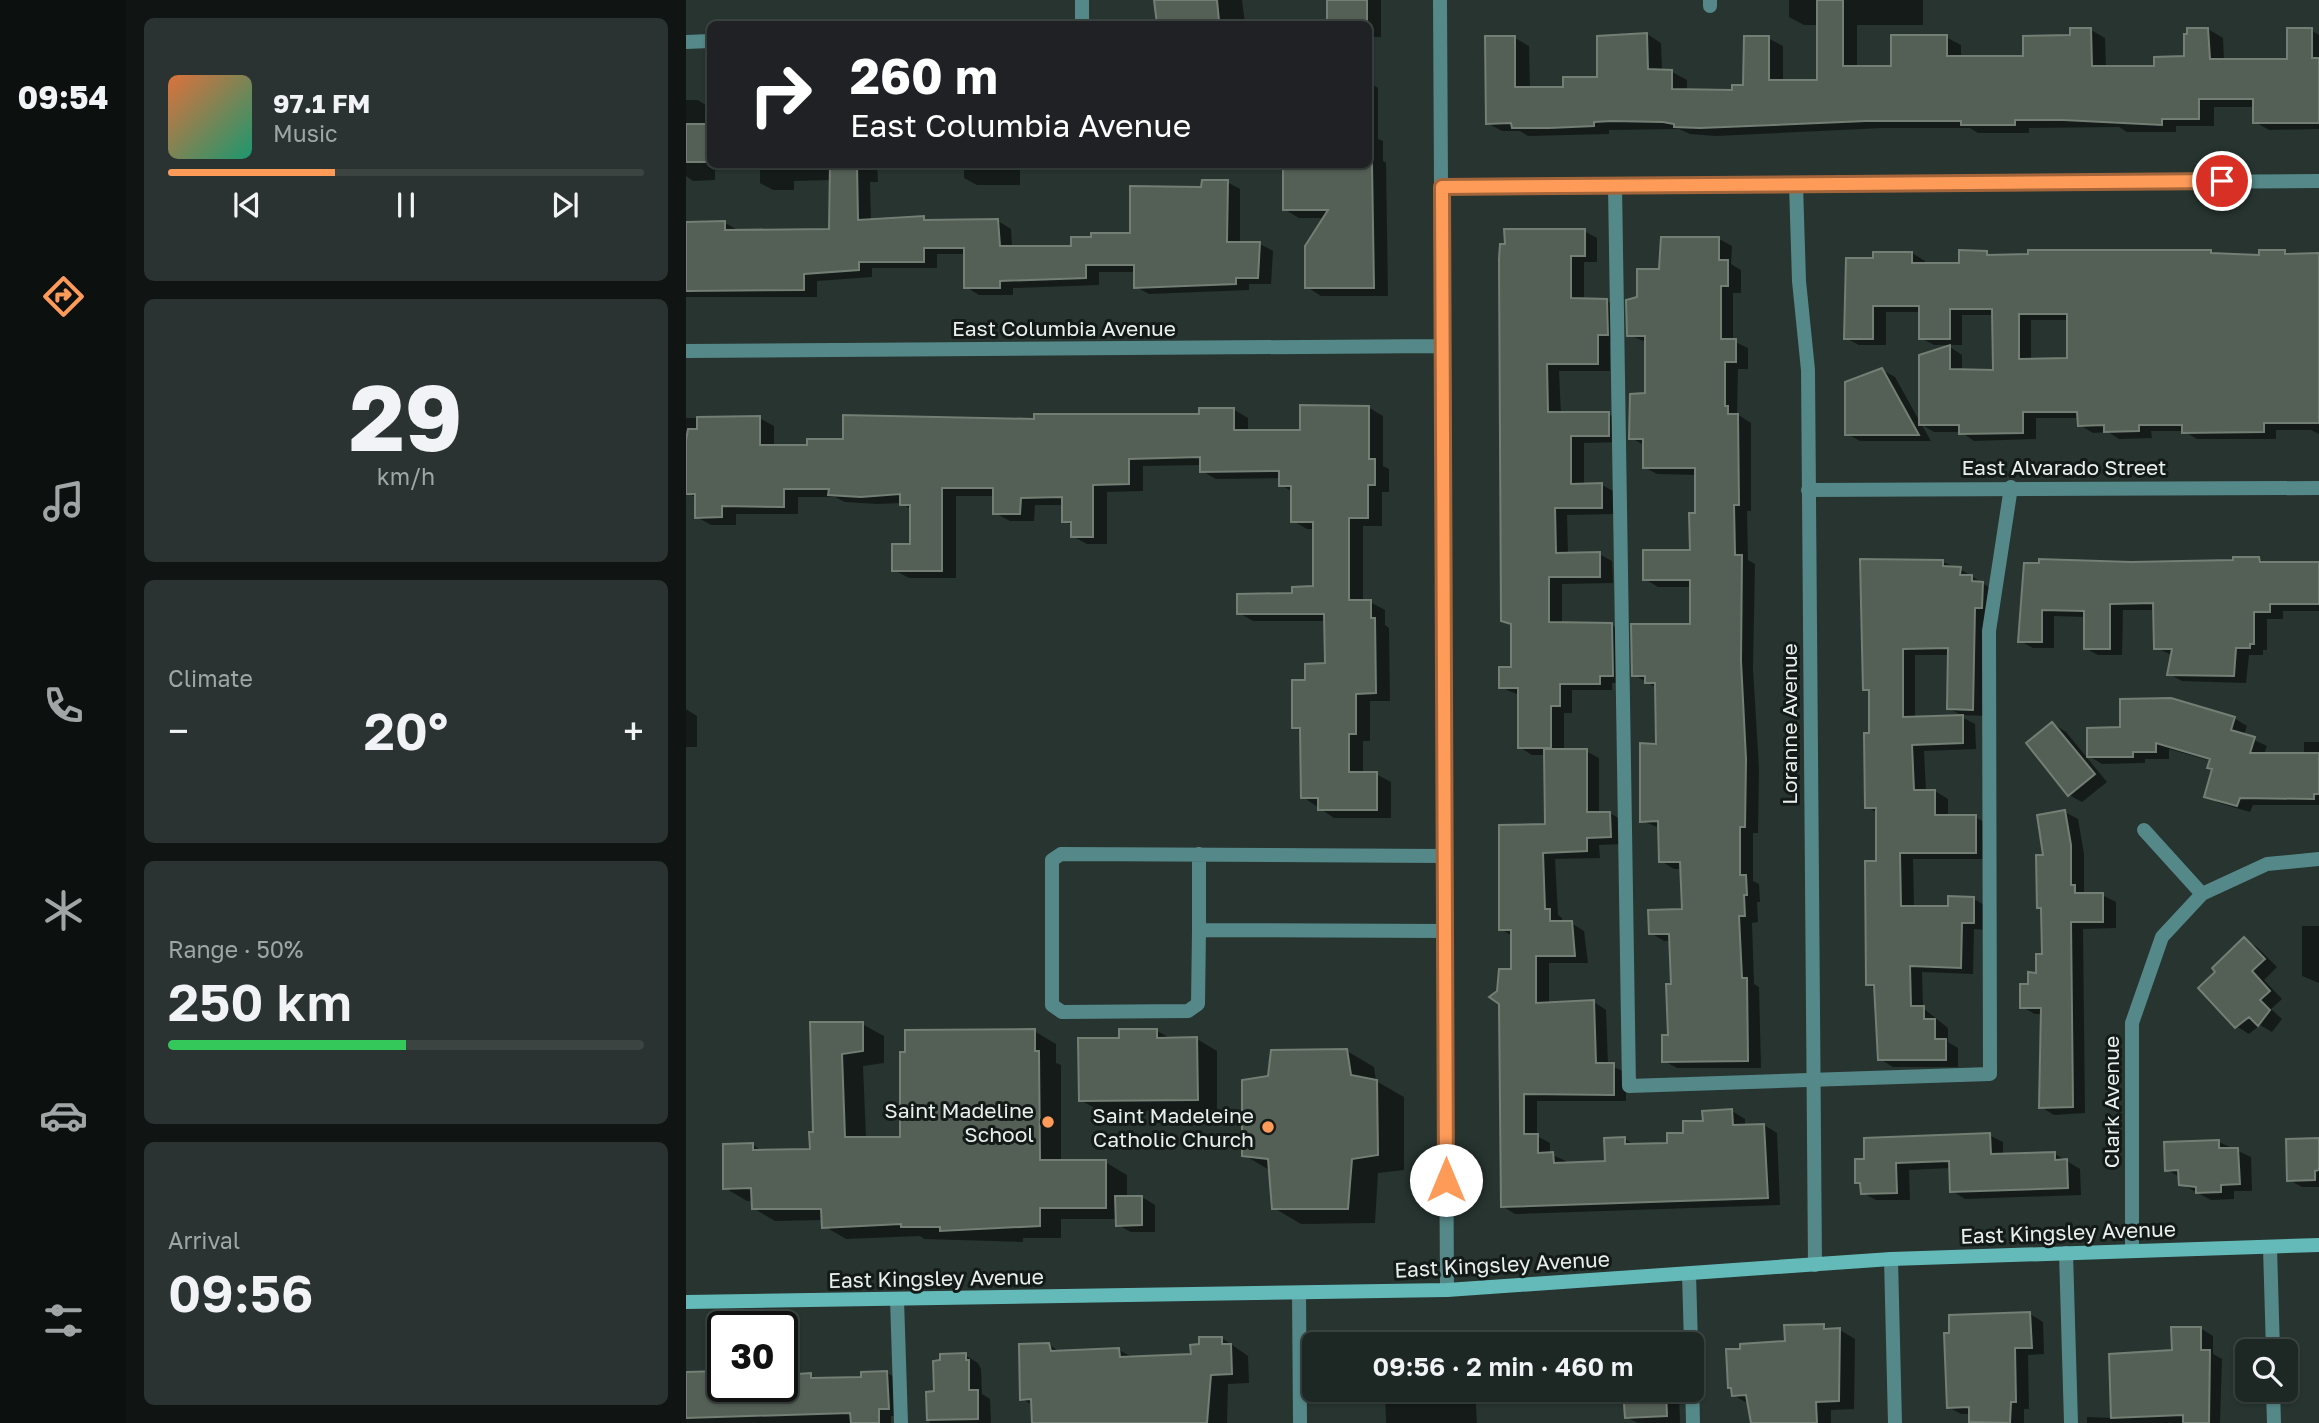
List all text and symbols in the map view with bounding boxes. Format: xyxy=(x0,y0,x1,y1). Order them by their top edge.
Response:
text: 260 m xyxy=(850,46,998,105)
icon: right xyxy=(735,49,826,140)
text: 09:54 xyxy=(18,78,108,116)
text: 97.1 FM xyxy=(273,88,371,119)
text: East Columbia Avenue xyxy=(850,106,1191,144)
text: Music xyxy=(273,119,338,147)
pin xyxy=(2192,151,2252,211)
icon: arrive xyxy=(2203,162,2241,200)
icon: previous xyxy=(228,186,266,224)
icon: pause xyxy=(387,186,425,224)
icon: next xyxy=(546,186,584,224)
icon: directions xyxy=(39,272,88,321)
street label: East Columbia Avenue xyxy=(952,315,1176,341)
text: 29 xyxy=(349,362,463,471)
street label: East Alvarado Street xyxy=(1962,454,2166,480)
text: km/h xyxy=(377,462,435,490)
icon: music xyxy=(39,477,88,526)
street label: Loranne Avenue xyxy=(1776,643,1802,805)
text: Climate xyxy=(168,664,253,692)
icon: phone xyxy=(39,681,88,730)
text: 20° xyxy=(364,699,448,761)
text: − xyxy=(168,708,189,753)
text: + xyxy=(623,708,644,753)
icon: climate xyxy=(39,886,88,935)
text: Range · 50% xyxy=(168,935,303,963)
text: 250 km xyxy=(168,970,352,1032)
street label: Clark Avenue xyxy=(2098,1036,2124,1168)
icon: car xyxy=(39,1091,88,1140)
place label: Saint Madeline School xyxy=(884,1097,1034,1147)
place label: Saint Madeleine Catholic Church xyxy=(1092,1102,1254,1152)
marker: Saint Madeline School xyxy=(1040,1114,1056,1130)
marker: Saint Madeleine Catholic Church xyxy=(1260,1119,1276,1135)
position arrow xyxy=(1409,1143,1483,1217)
street label: East Kingsley Avenue xyxy=(1960,1215,2176,1249)
text: Arrival xyxy=(168,1226,240,1254)
street label: East Kingsley Avenue xyxy=(1394,1245,1610,1283)
text: 09:56 xyxy=(168,1261,313,1323)
street label: East Kingsley Avenue xyxy=(828,1263,1044,1293)
icon: filters xyxy=(39,1296,88,1345)
speed limit sign: 30 xyxy=(707,1311,798,1402)
map controls xyxy=(2235,1339,2298,1402)
button: search xyxy=(2235,1339,2298,1402)
text: 09:56 · 2 min · 460 m xyxy=(1373,1351,1633,1382)

